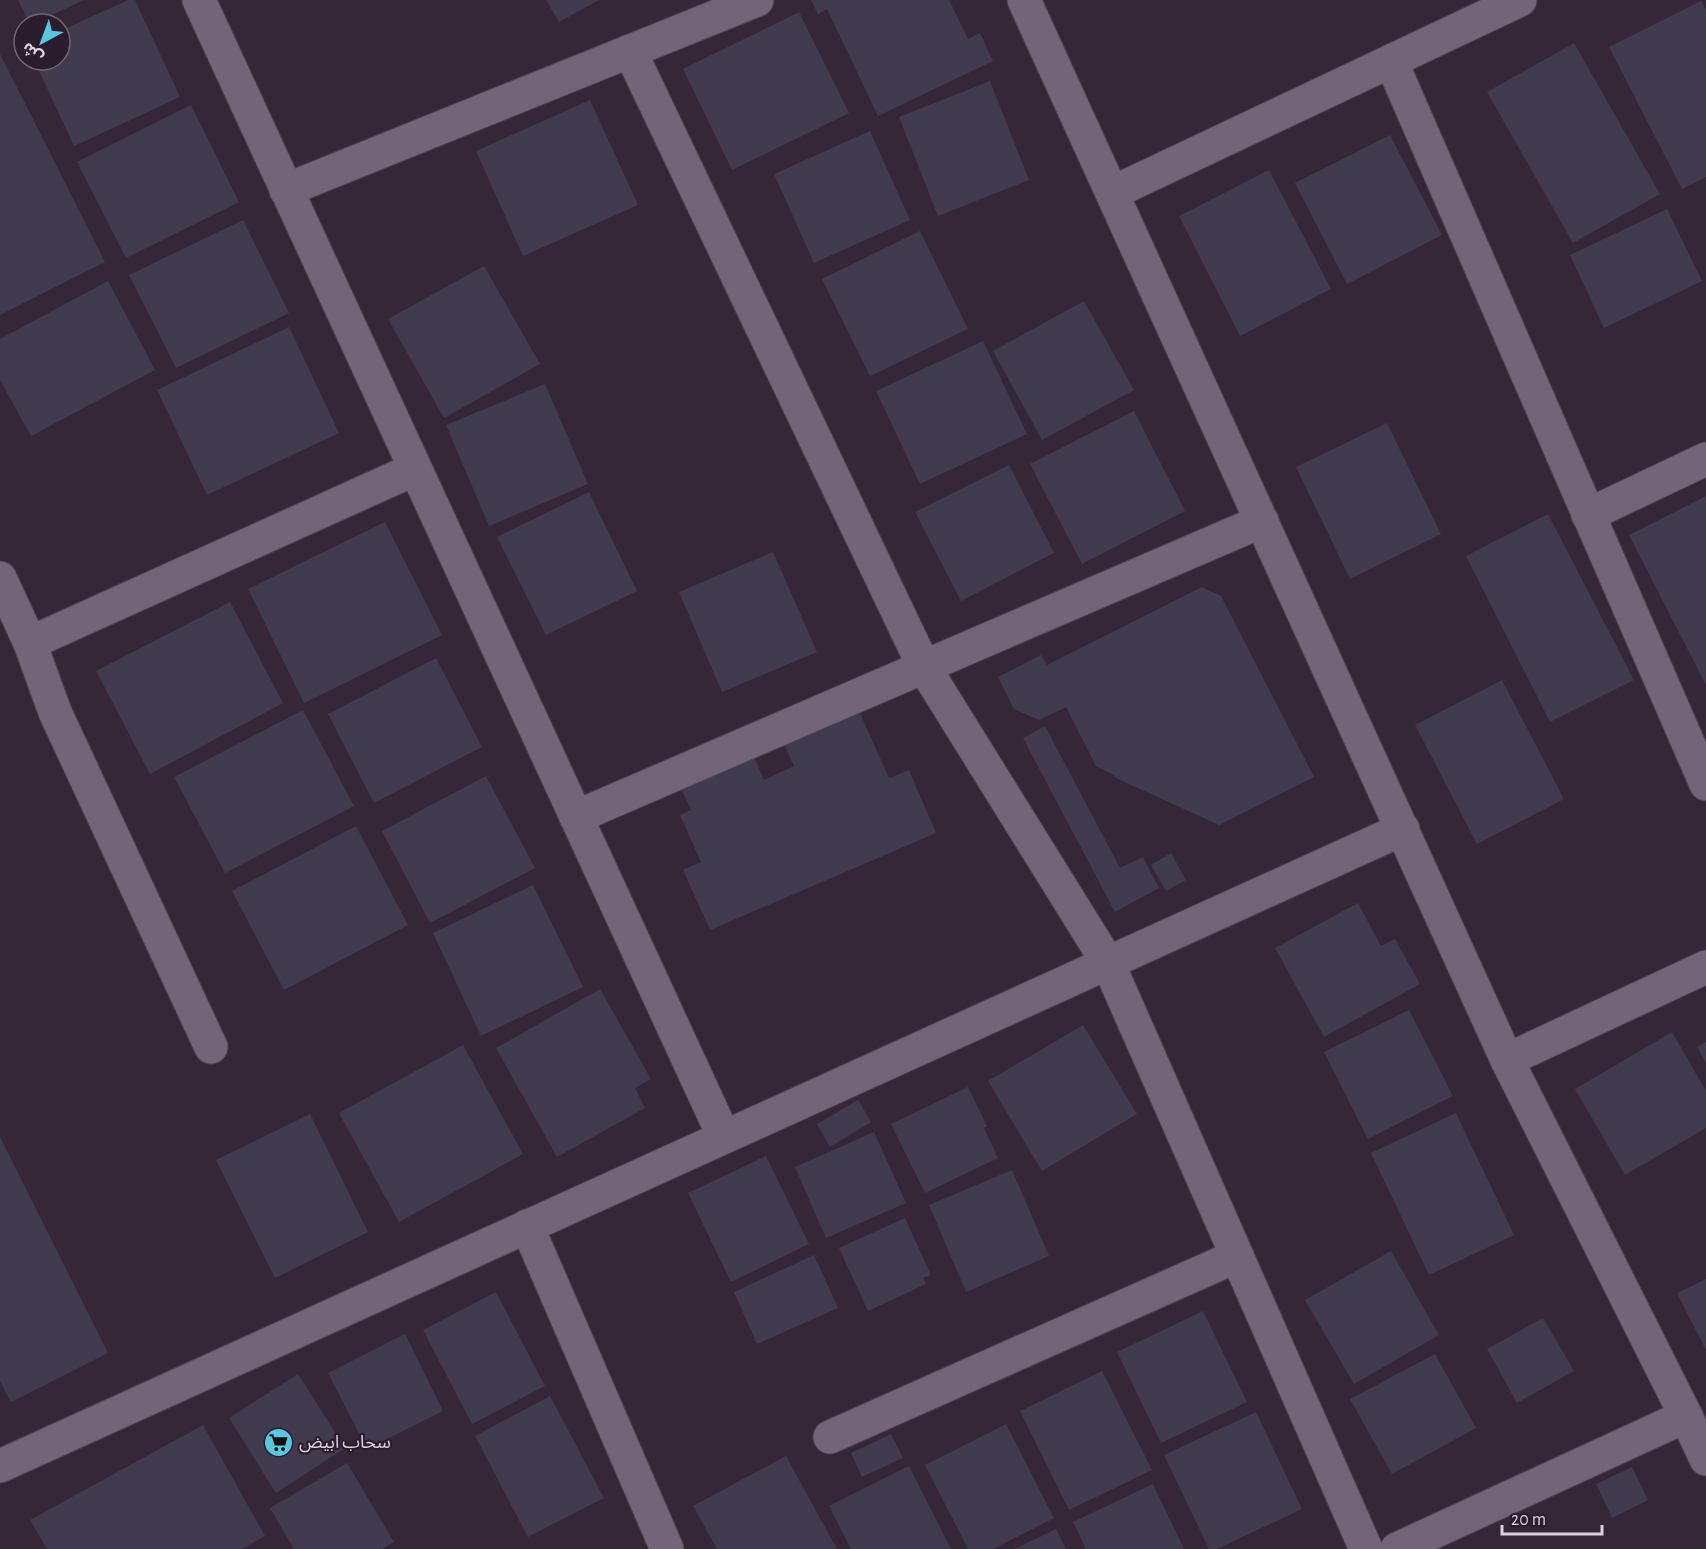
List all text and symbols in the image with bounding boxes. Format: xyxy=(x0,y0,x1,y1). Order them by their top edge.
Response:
north arrow xyxy=(12,12,72,72)
text: ش xyxy=(19,39,47,66)
supermarket icon: سحاب ابيض xyxy=(262,1426,294,1458)
place label: سحاب ابيض xyxy=(299,1434,391,1453)
scale bar xyxy=(1502,1498,1602,1536)
text: 20 m xyxy=(1511,1511,1546,1529)

